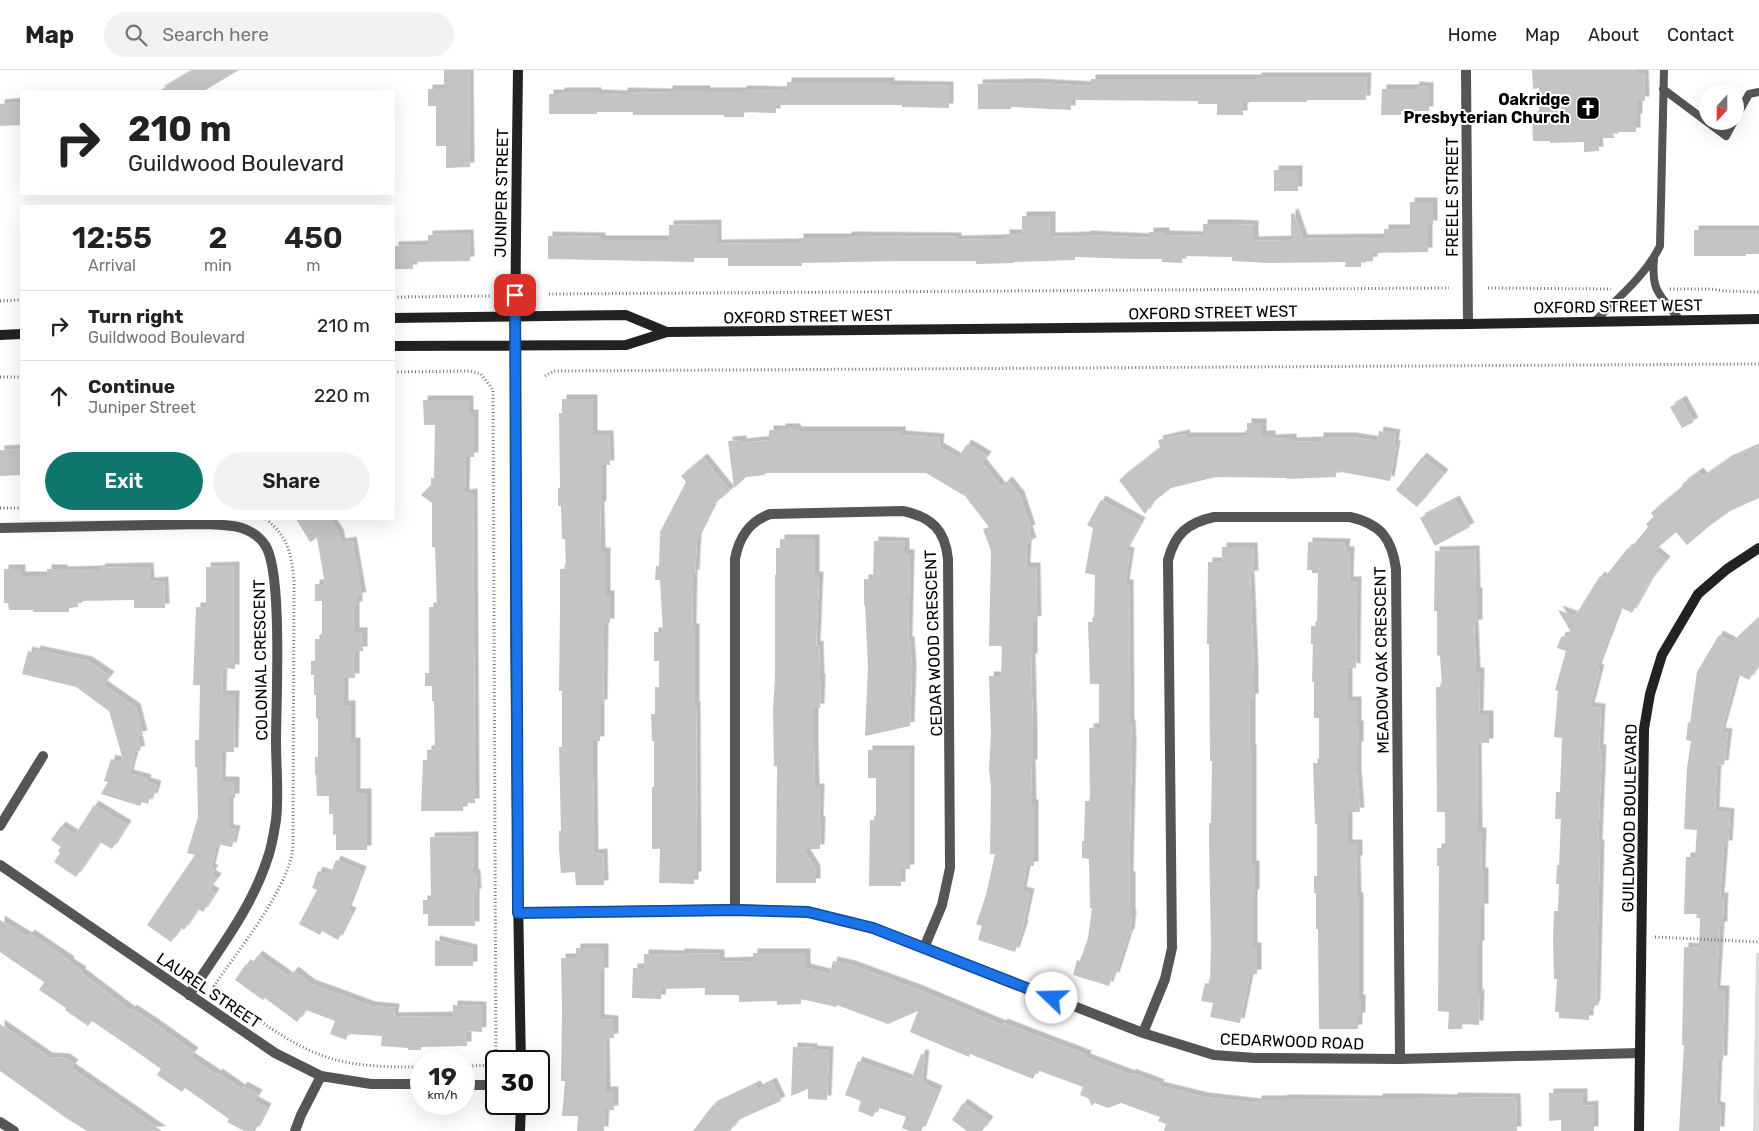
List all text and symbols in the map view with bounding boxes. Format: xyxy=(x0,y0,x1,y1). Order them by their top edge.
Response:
search box xyxy=(104,12,454,57)
text: Map xyxy=(25,21,74,49)
icon: search xyxy=(122,21,150,49)
text: Search here xyxy=(162,23,269,46)
text: Home xyxy=(1448,24,1497,46)
text: Map xyxy=(1525,24,1560,46)
text: About xyxy=(1588,24,1639,46)
text: Contact xyxy=(1667,24,1734,46)
north arrow xyxy=(1699,85,1744,130)
map controls xyxy=(1699,85,1744,130)
place label: Oakridge Presbyterian Church xyxy=(1403,90,1570,127)
church icon: Oakridge Presbyterian Church xyxy=(1575,95,1601,121)
text: 210 m xyxy=(128,108,231,150)
icon: right xyxy=(45,110,110,175)
street label: JUNIPER STREET xyxy=(491,128,512,258)
street label: FREELE STREET xyxy=(1443,137,1462,257)
text: Guildwood Boulevard xyxy=(128,150,344,177)
text: 12:55 xyxy=(72,220,152,256)
text: 2 xyxy=(208,220,227,256)
text: 450 xyxy=(284,220,343,256)
text: Arrival xyxy=(88,256,136,275)
text: min xyxy=(204,256,232,275)
text: m xyxy=(306,256,321,275)
pin xyxy=(494,274,536,316)
icon: arrive xyxy=(501,281,529,309)
street label: OXFORD STREET WEST xyxy=(1533,296,1703,317)
street label: OXFORD STREET WEST xyxy=(1128,302,1298,323)
text: Turn right xyxy=(88,305,183,328)
street label: OXFORD STREET WEST xyxy=(723,306,893,327)
icon: right xyxy=(45,312,73,340)
text: 210 m xyxy=(317,314,370,337)
text: Guildwood Boulevard xyxy=(88,328,245,347)
text: Continue xyxy=(88,375,175,398)
icon: ahead xyxy=(45,382,73,410)
text: 220 m xyxy=(314,384,370,407)
text: Juniper Street xyxy=(88,398,196,417)
button: Exit xyxy=(45,452,203,510)
button: Share xyxy=(213,452,370,510)
street label: CEDAR WOOD CRESCENT xyxy=(921,549,946,737)
street label: MEADOW OAK CRESCENT xyxy=(1370,566,1393,754)
street label: COLONIAL CRESCENT xyxy=(250,579,271,741)
street label: GUILDWOOD BOULEVARD xyxy=(1618,723,1641,913)
street label: LAUREL STREET xyxy=(153,949,264,1032)
position arrow xyxy=(1025,971,1077,1023)
street label: CEDARWOOD ROAD xyxy=(1220,1029,1364,1054)
speed limit sign: 30 xyxy=(485,1050,550,1115)
text: 19 xyxy=(428,1062,457,1091)
text: km/h xyxy=(428,1088,457,1102)

